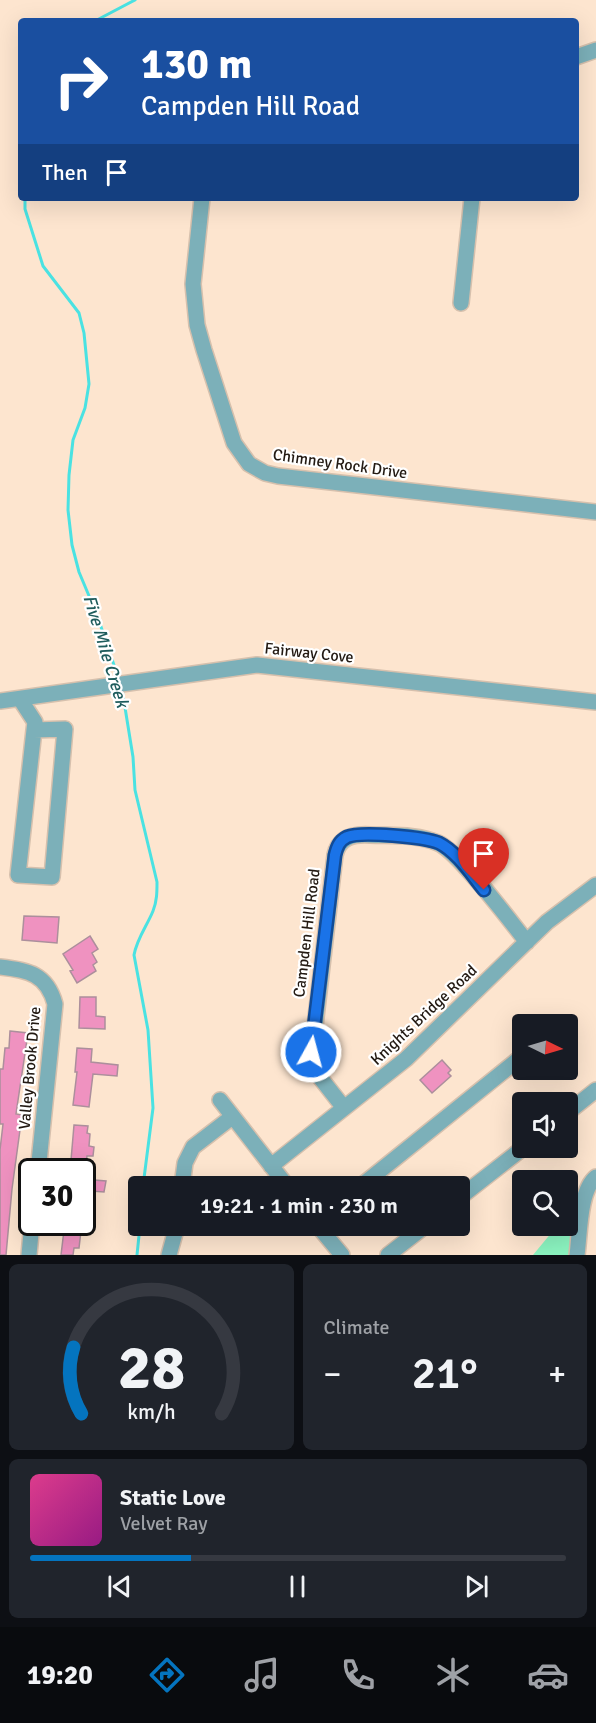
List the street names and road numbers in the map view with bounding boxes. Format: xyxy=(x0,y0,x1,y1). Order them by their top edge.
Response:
street label: Chimney Rock Drive xyxy=(271,445,409,483)
street label: Fairway Cove xyxy=(263,638,355,668)
street label: Campden Hill Road xyxy=(289,867,325,999)
street label: Knights Bridge Road xyxy=(367,960,481,1070)
street label: Valley Brook Drive xyxy=(15,1006,45,1130)

